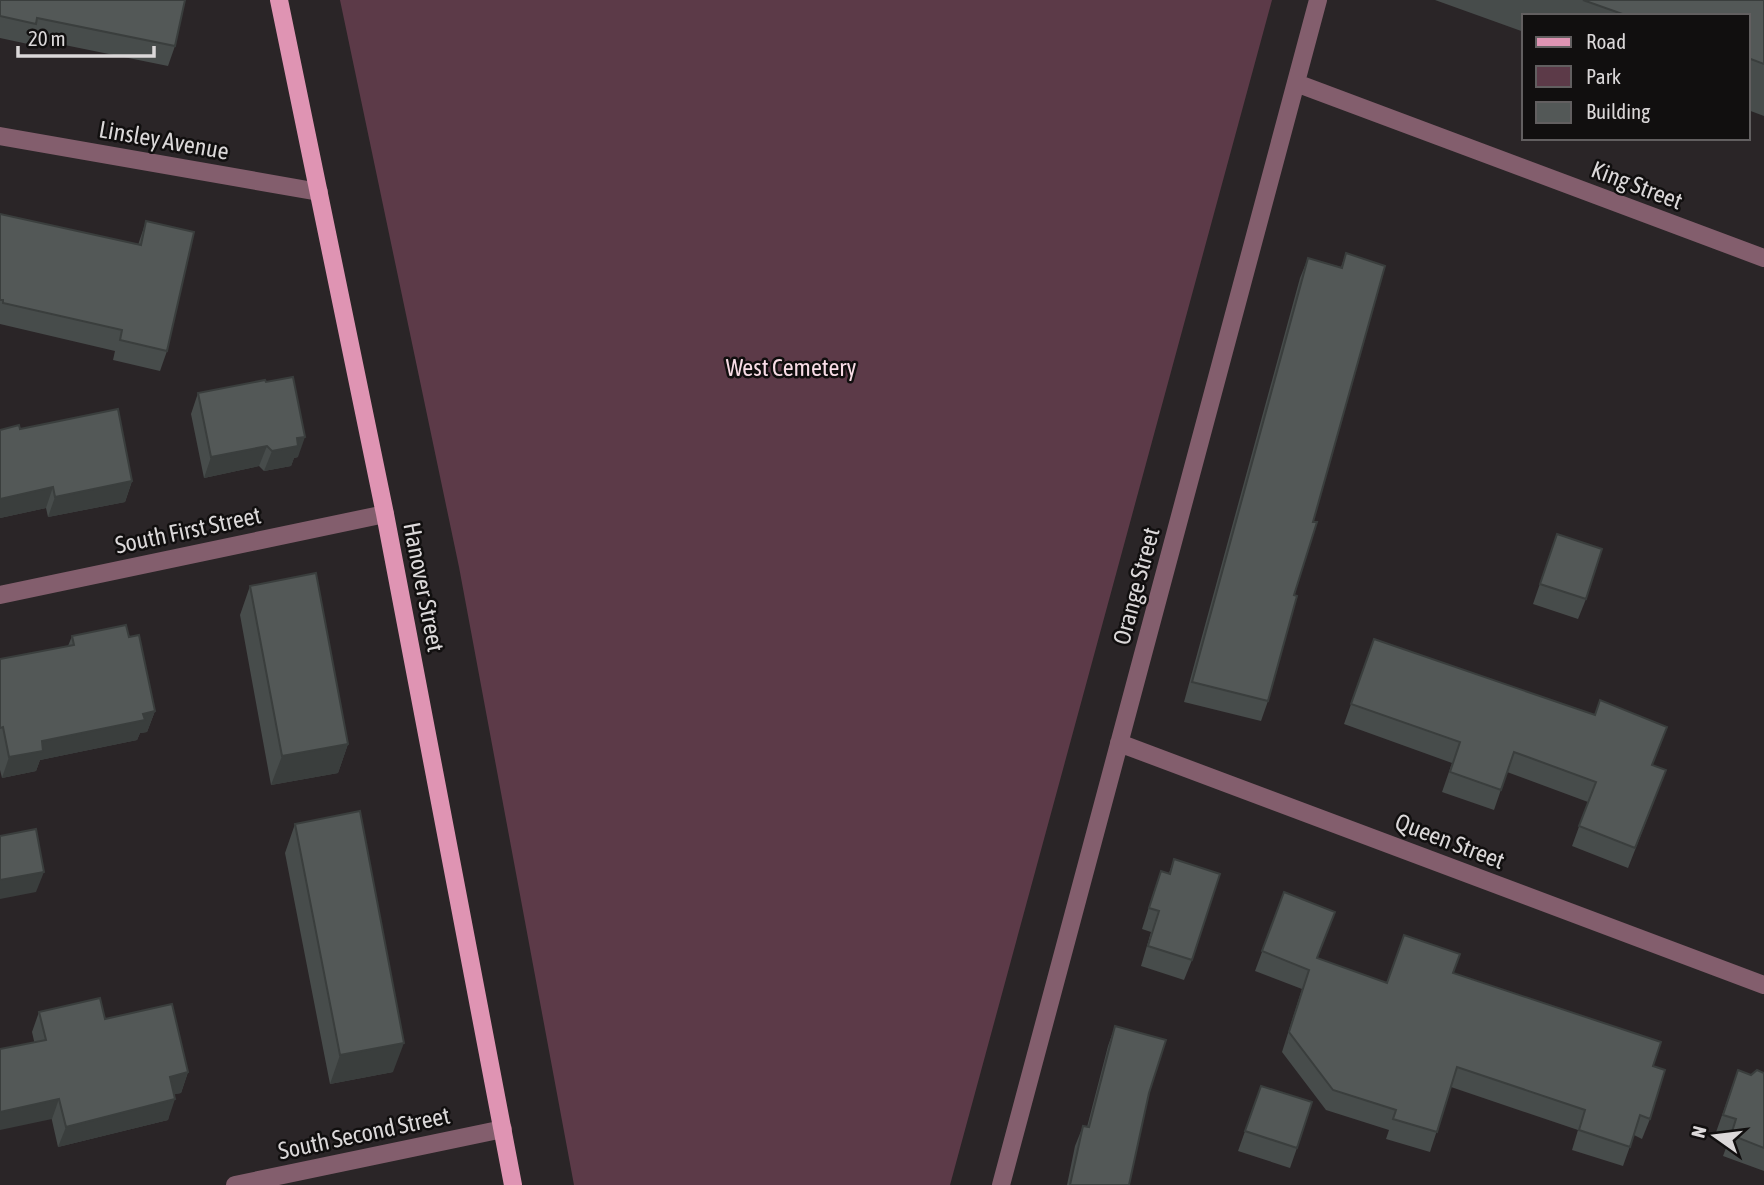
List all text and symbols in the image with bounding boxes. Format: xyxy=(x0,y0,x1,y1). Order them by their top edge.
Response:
scale bar xyxy=(18,14,154,58)
legend xyxy=(1522,14,1750,140)
text: 20 m xyxy=(28,26,66,50)
text: Road xyxy=(1586,29,1626,53)
text: Park xyxy=(1586,64,1621,88)
text: Building xyxy=(1586,99,1650,123)
street label: Linsley Avenue xyxy=(97,115,231,165)
street label: King Street xyxy=(1588,155,1686,215)
park label: West Cemetery xyxy=(726,354,856,381)
street label: South First Street xyxy=(113,501,263,559)
street label: Hanover Street xyxy=(398,520,450,654)
street label: Orange Street xyxy=(1107,524,1165,648)
street label: Queen Street xyxy=(1392,808,1509,874)
north arrow xyxy=(1680,1101,1750,1171)
street label: South Second Street xyxy=(276,1102,452,1164)
text: N xyxy=(1686,1124,1711,1140)

